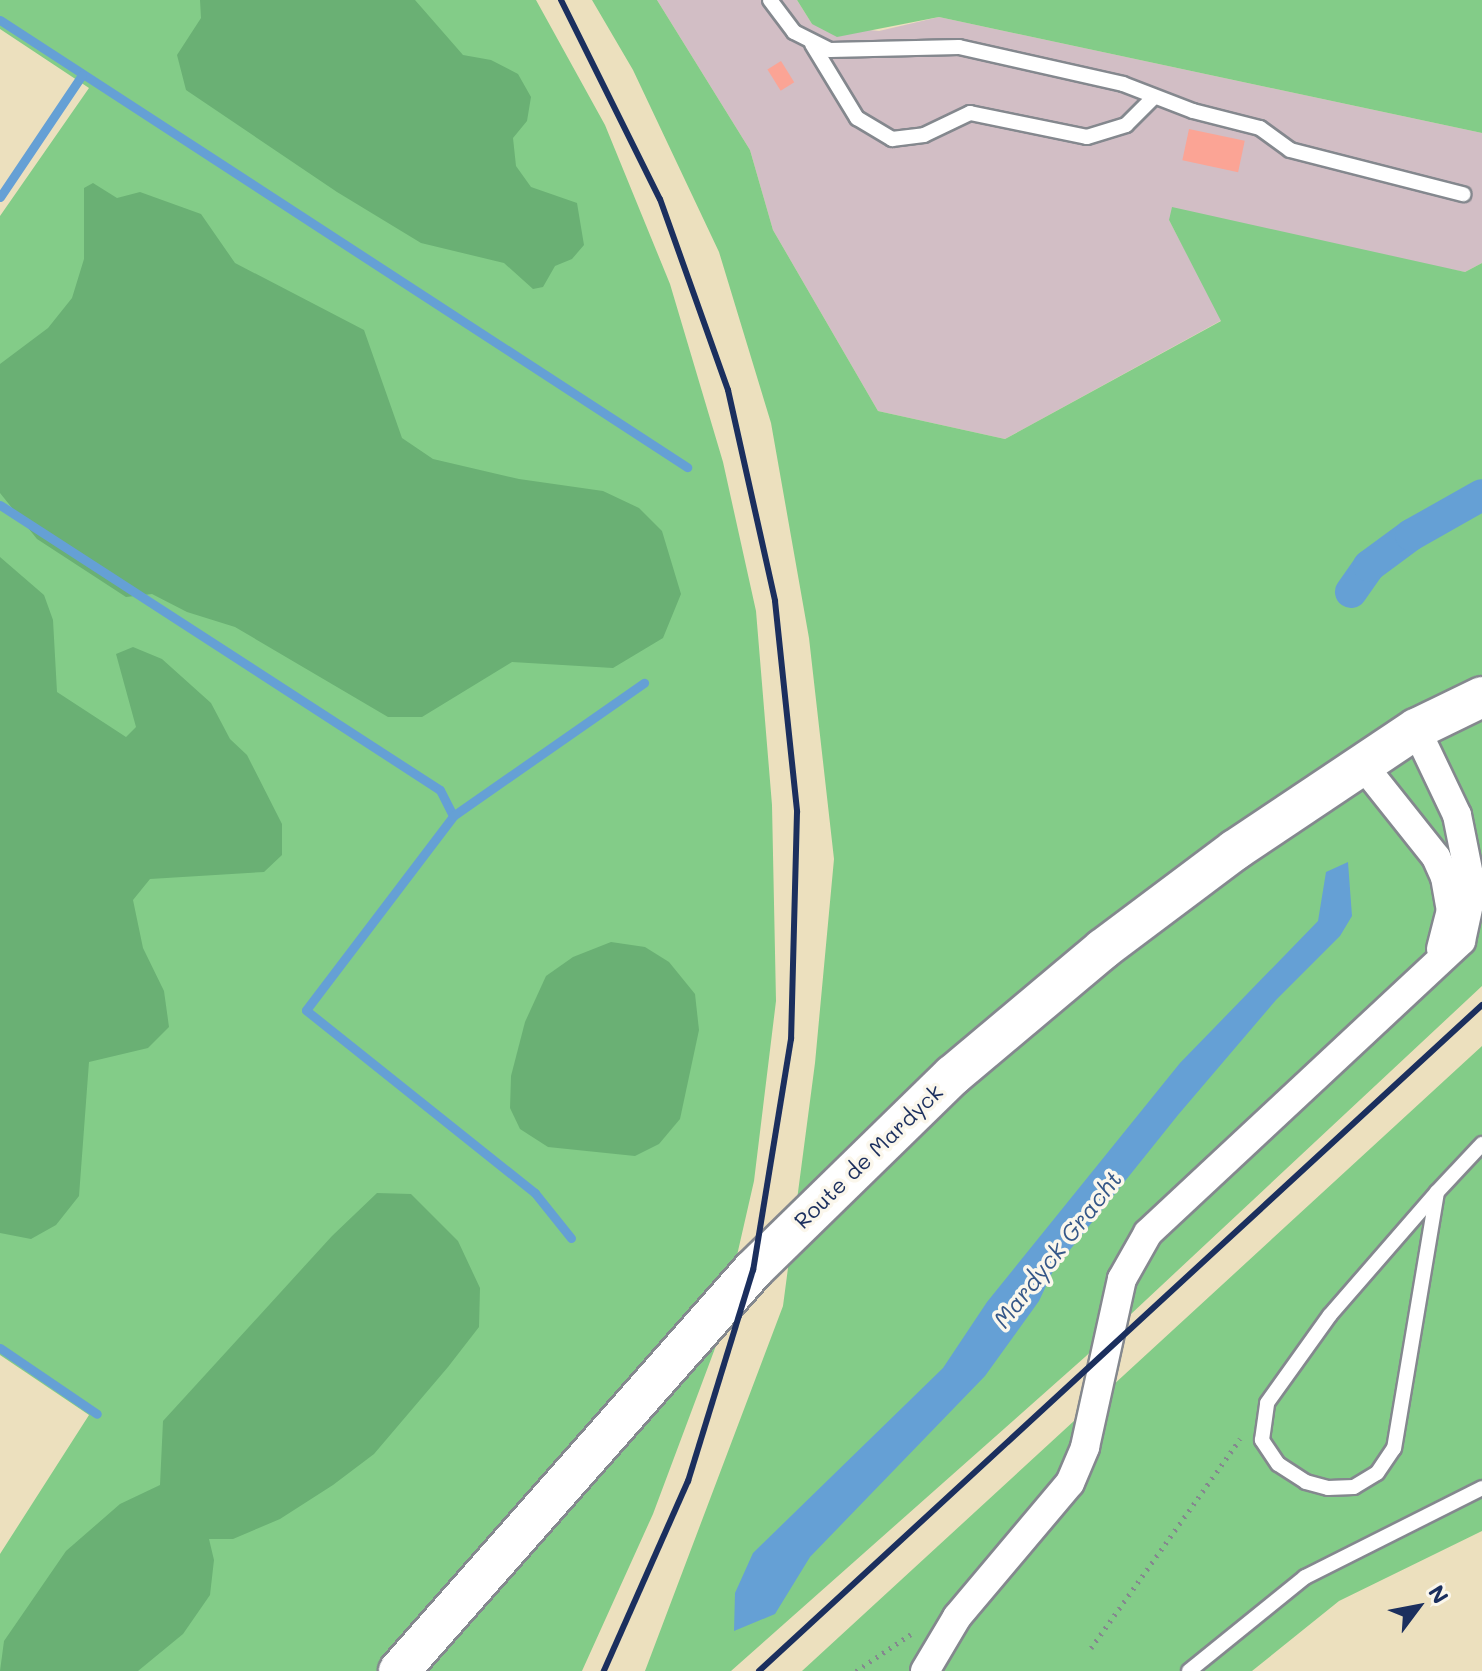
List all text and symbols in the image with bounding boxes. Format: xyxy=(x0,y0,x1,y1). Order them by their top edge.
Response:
street label: Route de Mardyck xyxy=(788,1078,948,1234)
water label: Mardyck Gracht xyxy=(987,1165,1127,1333)
north arrow xyxy=(1378,1567,1458,1647)
text: N xyxy=(1422,1579,1455,1609)

